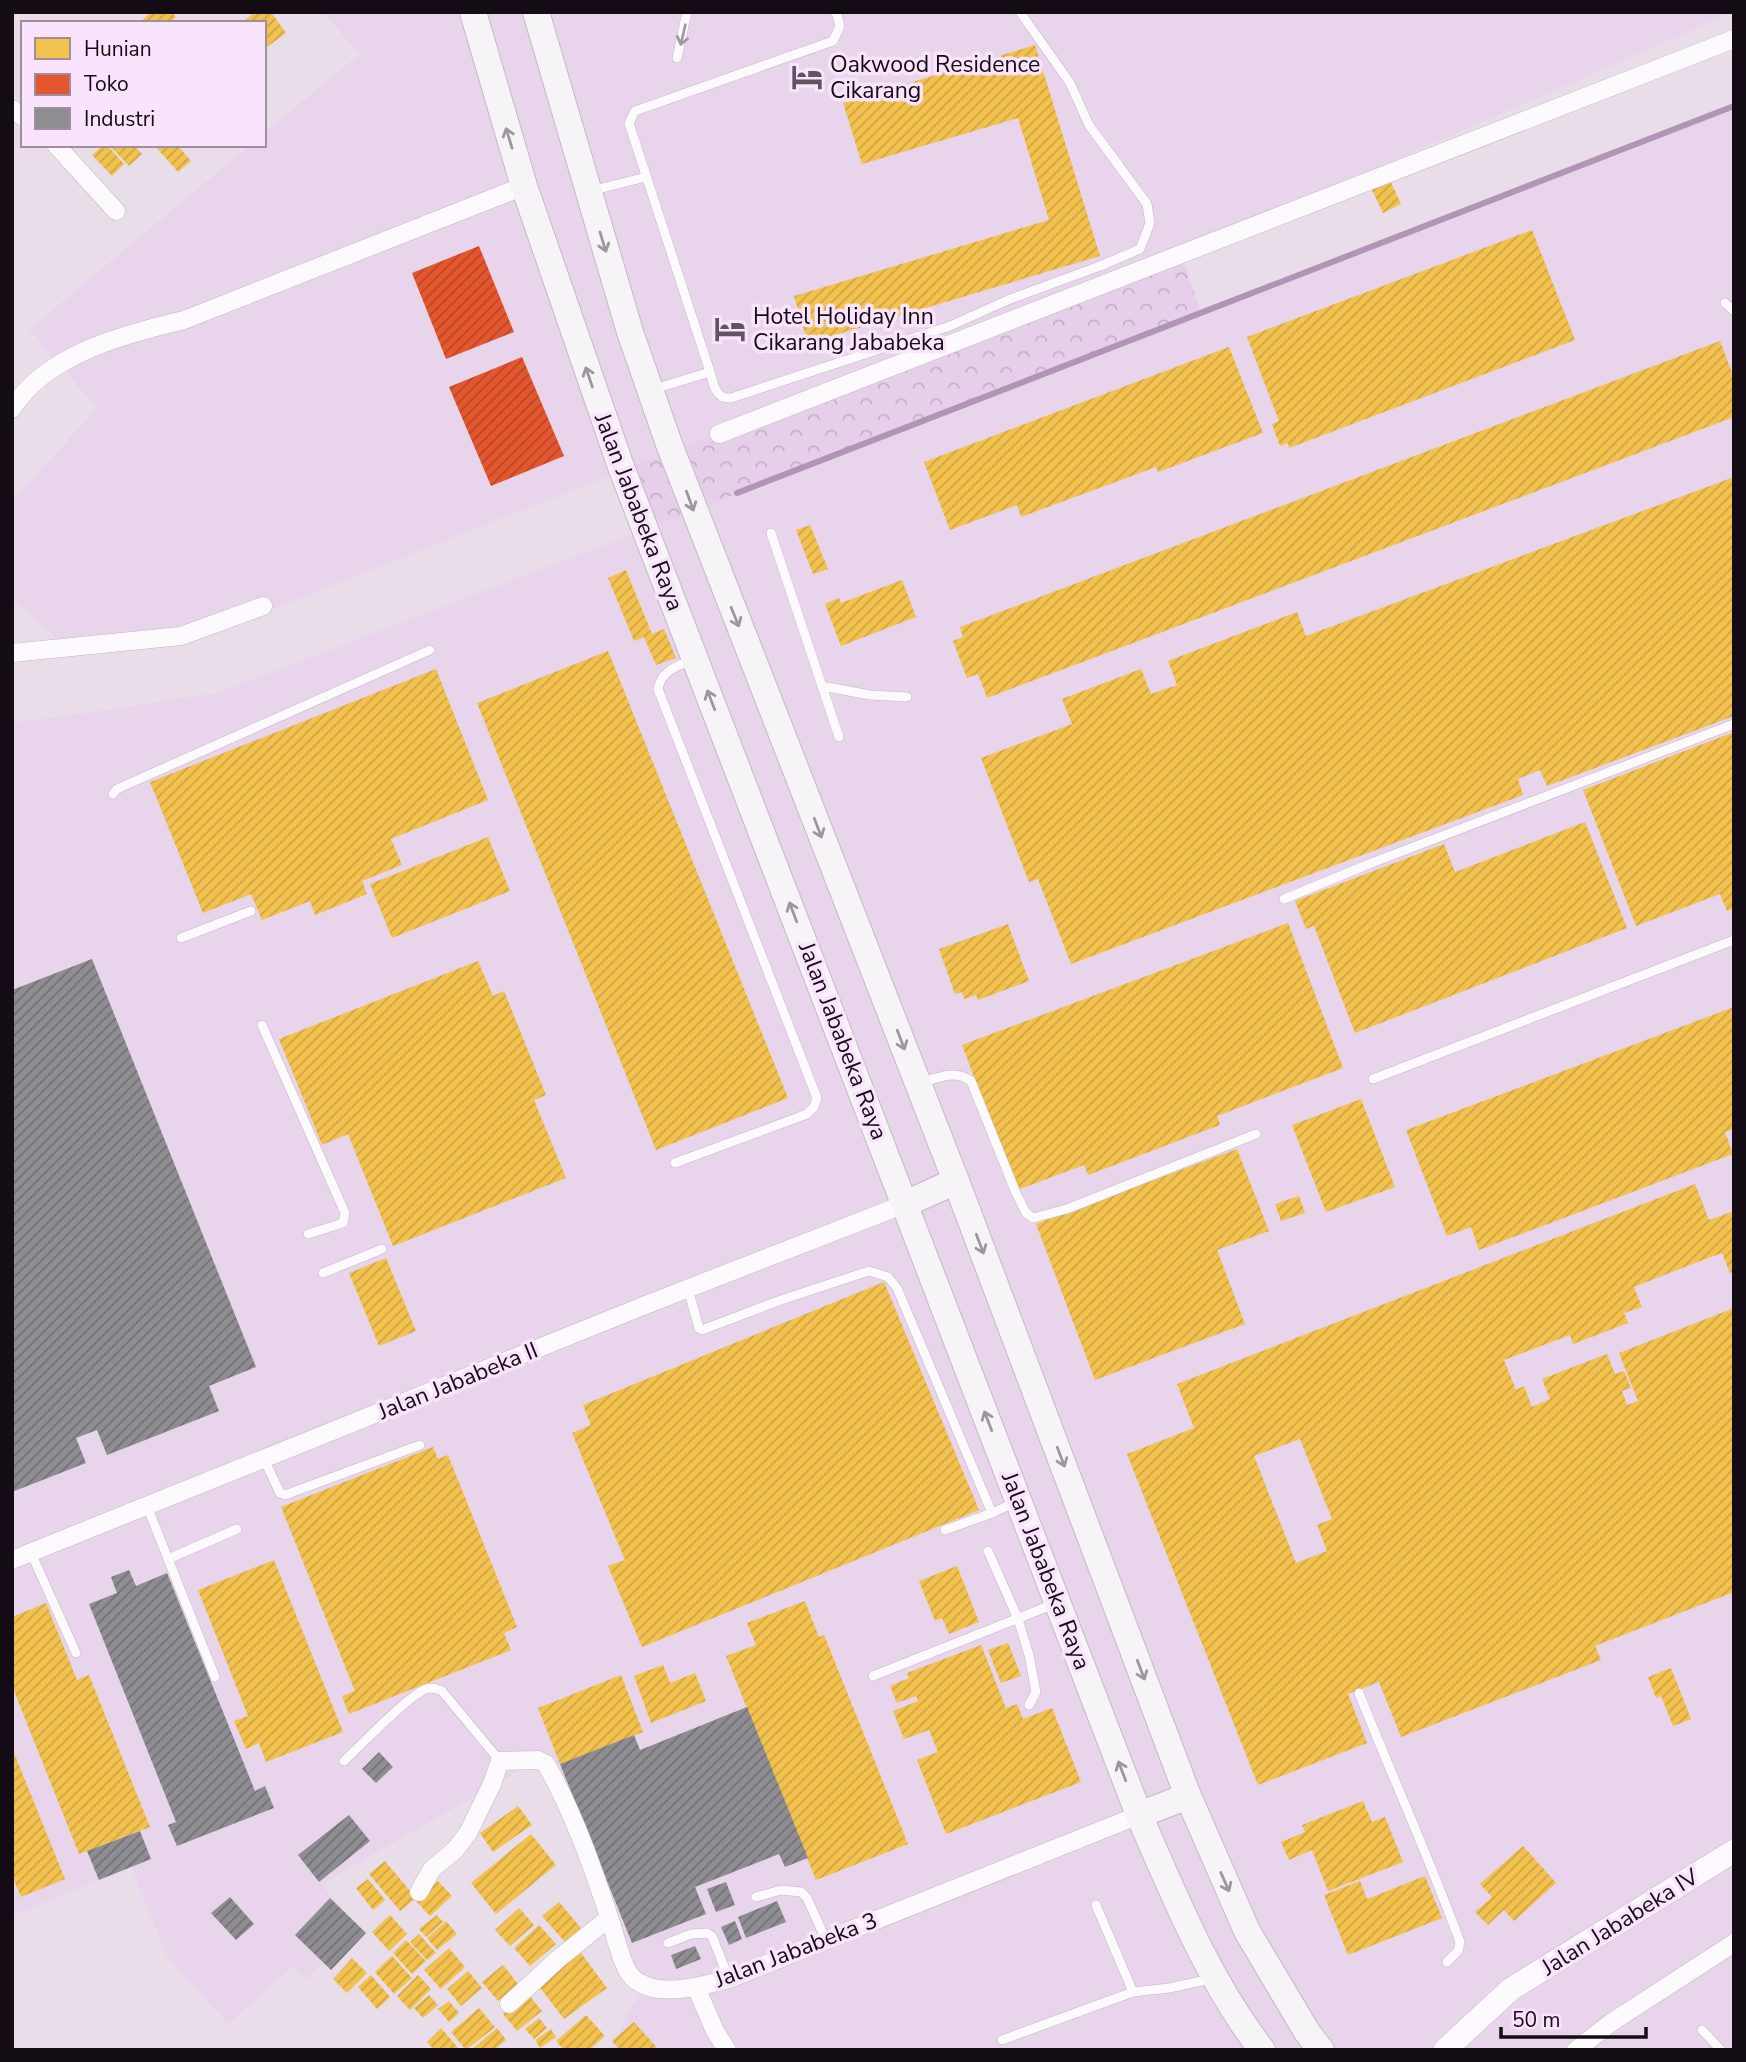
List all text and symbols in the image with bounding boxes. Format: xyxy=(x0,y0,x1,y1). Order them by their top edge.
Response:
legend xyxy=(21,21,266,147)
one-way arrow xyxy=(675,23,689,46)
text: Hunian xyxy=(84,35,152,63)
place label: Oakwood Residence Cikarang xyxy=(830,49,1040,106)
hotel icon: Oakwood Residence Cikarang xyxy=(790,60,824,94)
text: Toko xyxy=(84,70,129,98)
text: Industri xyxy=(84,105,155,133)
one-way arrow xyxy=(502,127,515,149)
one-way arrow xyxy=(598,231,611,253)
place label: Hotel Holiday Inn Cikarang Jababeka xyxy=(753,301,945,358)
hotel icon: Hotel Holiday Inn Cikarang Jababeka xyxy=(713,312,747,346)
one-way arrow xyxy=(582,366,594,388)
street label: Jalan Jababeka Raya xyxy=(587,408,691,615)
one-way arrow xyxy=(685,489,697,511)
one-way arrow xyxy=(729,605,742,627)
one-way arrow xyxy=(703,689,716,711)
one-way arrow xyxy=(812,817,825,839)
one-way arrow xyxy=(785,902,798,923)
street label: Jalan Jababeka Raya xyxy=(791,937,895,1144)
one-way arrow xyxy=(895,1029,908,1050)
one-way arrow xyxy=(975,1233,988,1255)
street label: Jalan Jababeka II xyxy=(373,1335,543,1428)
one-way arrow xyxy=(981,1410,994,1432)
one-way arrow xyxy=(1055,1446,1068,1468)
street label: Jalan Jababeka Raya xyxy=(994,1467,1098,1674)
one-way arrow xyxy=(1135,1659,1148,1681)
one-way arrow xyxy=(1115,1760,1127,1782)
street label: Jalan Jababeka IV xyxy=(1535,1861,1705,1983)
one-way arrow xyxy=(1219,1870,1232,1892)
street label: Jalan Jababeka 3 xyxy=(709,1905,882,1996)
scale bar xyxy=(1501,1996,1646,2040)
text: 50 m xyxy=(1512,2006,1561,2034)

